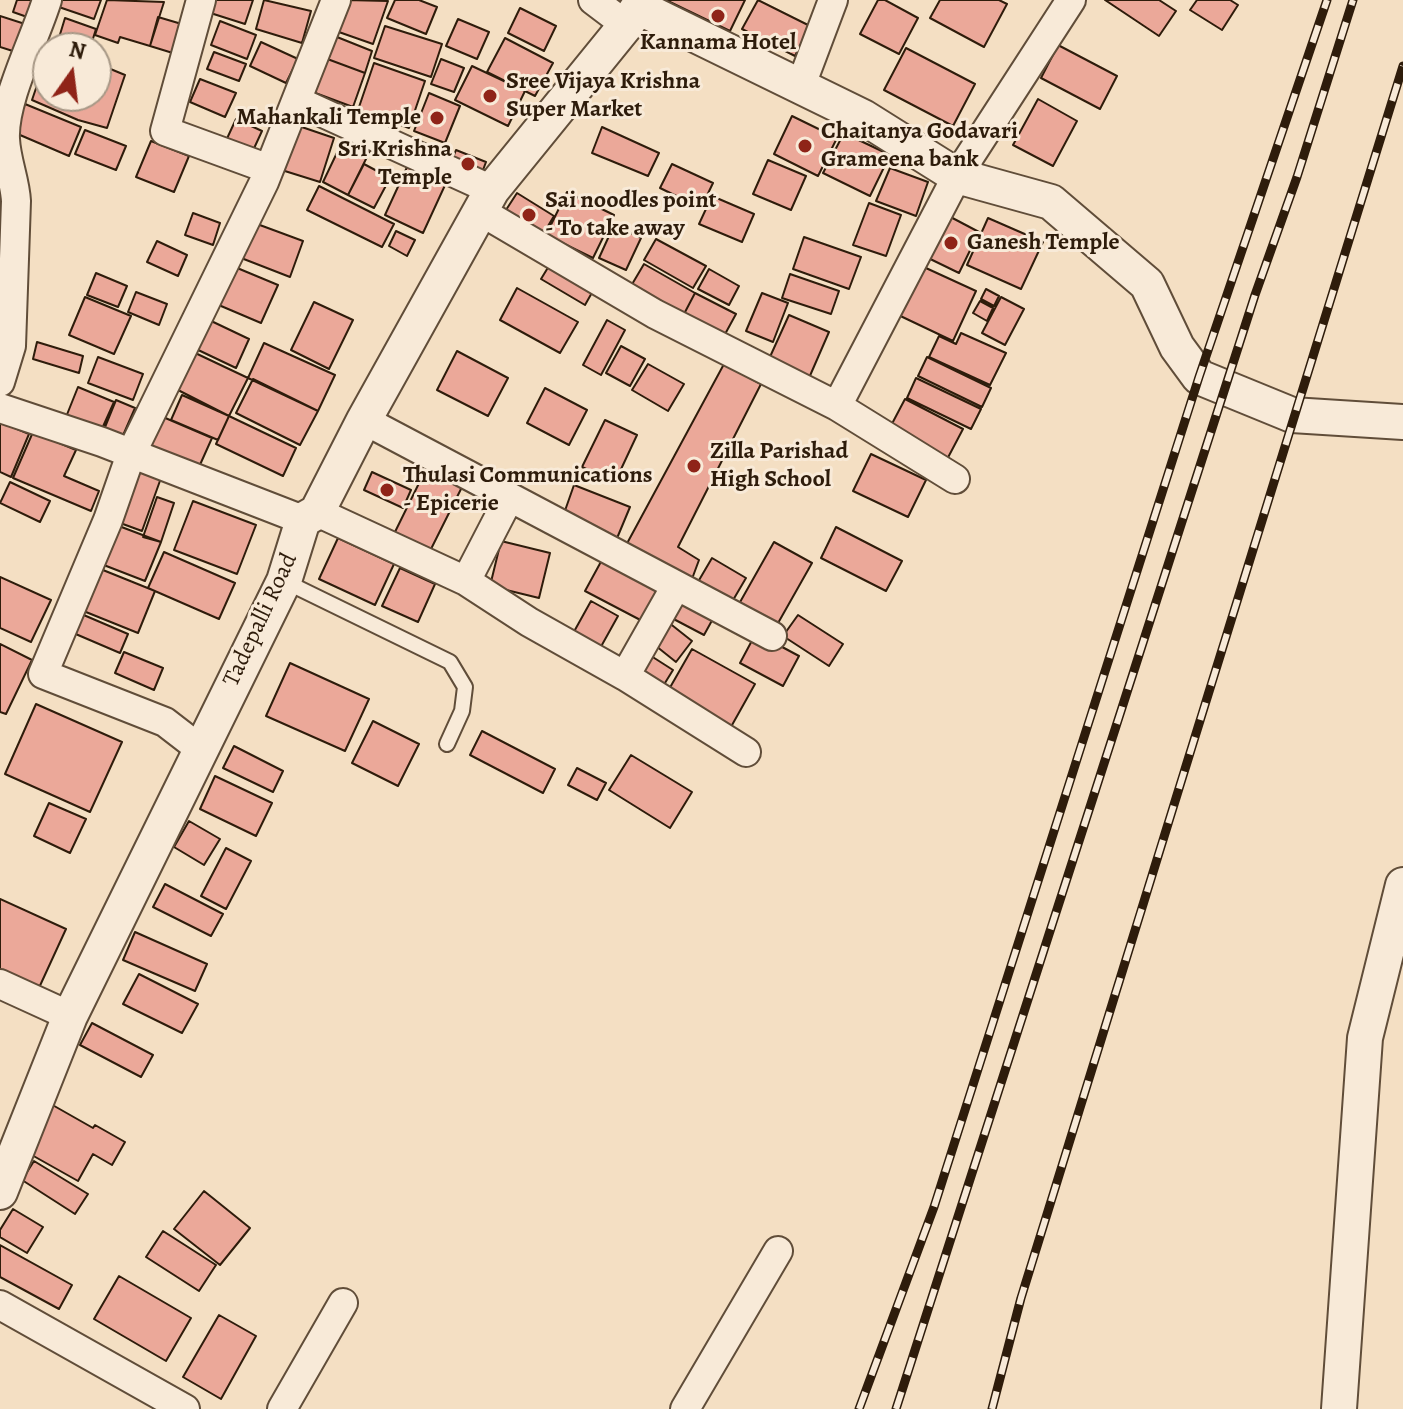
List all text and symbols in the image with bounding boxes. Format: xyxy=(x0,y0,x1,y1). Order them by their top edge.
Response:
marker: Kannama Hotel xyxy=(709,7,727,25)
place label: Kannama Hotel xyxy=(640,29,796,57)
north arrow xyxy=(32,32,112,112)
text: N xyxy=(66,34,89,67)
place label: Sree Vijaya Krishna Super Market xyxy=(506,68,700,124)
marker: Sree Vijaya Krishna Super Market xyxy=(481,87,499,105)
place label: Mahankali Temple xyxy=(236,104,421,132)
marker: Mahankali Temple xyxy=(428,109,446,127)
place label: Chaitanya Godavari Grameena bank xyxy=(821,118,1018,174)
place label: Sri Krishna Temple xyxy=(338,136,452,192)
marker: Chaitanya Godavari Grameena bank xyxy=(796,137,814,155)
marker: Sri Krishna Temple xyxy=(459,155,477,173)
place label: Sai noodles point - To take away xyxy=(545,187,717,243)
marker: Sai noodles point - To take away xyxy=(520,206,538,224)
place label: Ganesh Temple xyxy=(967,229,1120,257)
marker: Ganesh Temple xyxy=(942,234,960,252)
place label: Zilla Parishad High School xyxy=(710,438,848,494)
marker: Zilla Parishad High School xyxy=(685,457,703,475)
place label: Thulasi Communications - Epicerie xyxy=(403,462,653,518)
marker: Thulasi Communications - Epicerie xyxy=(378,481,396,499)
street label: Tadepalli Road xyxy=(218,549,304,691)

